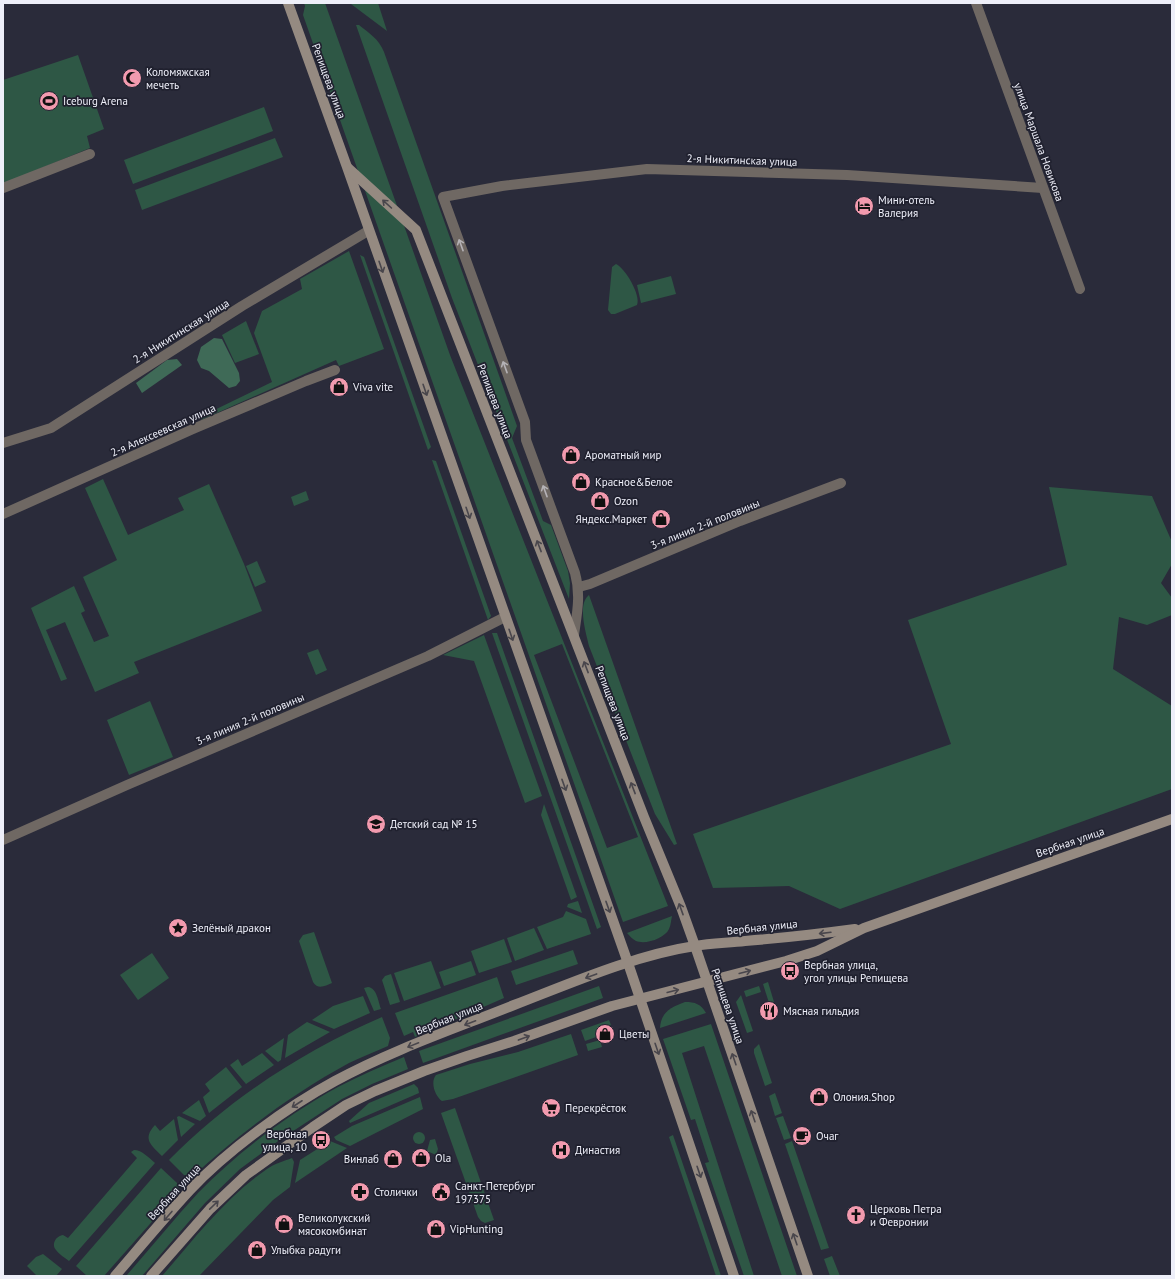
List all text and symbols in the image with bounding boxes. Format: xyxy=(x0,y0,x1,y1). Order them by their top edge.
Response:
street label: Репищева улица xyxy=(309,41,349,121)
place label: Коломяжская мечеть xyxy=(146,65,210,92)
mosque icon: Коломяжская мечеть xyxy=(121,67,143,89)
street label: улица Маршала Новикова xyxy=(1011,81,1067,203)
sports icon: Iceburg Arena xyxy=(38,90,60,112)
place label: Iceburg Arena xyxy=(63,94,128,108)
street label: 2-я Никитинская улица xyxy=(686,151,798,169)
place label: Мини-отель Валерия xyxy=(878,193,935,220)
hotel icon: Мини-отель Валерия xyxy=(853,195,875,217)
one-way arrow xyxy=(382,199,393,208)
one-way arrow xyxy=(456,240,464,252)
one-way arrow xyxy=(378,261,386,273)
street label: 2-я Никитинская улица xyxy=(130,296,232,366)
street label: Репищева улица xyxy=(474,362,516,440)
one-way arrow xyxy=(501,362,509,374)
shop icon: Viva vite xyxy=(328,376,350,398)
place label: Viva vite xyxy=(352,380,394,394)
one-way arrow xyxy=(421,384,429,396)
street label: 2-я Алексеевская улица xyxy=(108,401,218,459)
shop icon: Ароматный мир xyxy=(560,444,582,466)
place label: Ароматный мир xyxy=(585,448,661,462)
shop icon: Красное&Белое xyxy=(570,471,592,493)
place label: Красное&Белое xyxy=(595,475,673,489)
one-way arrow xyxy=(540,485,548,497)
shop icon: Ozon xyxy=(589,490,611,512)
place label: Ozon xyxy=(614,494,638,508)
street label: 3-я линия 2-й половины xyxy=(648,496,762,552)
one-way arrow xyxy=(465,506,472,519)
shop icon: Яндекс.Маркет xyxy=(650,508,672,530)
place label: Яндекс.Маркет xyxy=(576,512,648,526)
one-way arrow xyxy=(534,541,542,553)
one-way arrow xyxy=(508,629,516,641)
one-way arrow xyxy=(582,662,590,674)
street label: Репищева улица xyxy=(592,664,634,742)
street label: 3-я линия 2-й половины xyxy=(194,690,306,748)
one-way arrow xyxy=(561,778,569,790)
one-way arrow xyxy=(629,783,637,795)
school or university icon: Детский сад № 15 xyxy=(365,813,387,835)
place label: Детский сад № 15 xyxy=(390,817,478,831)
street label: Вербная улица xyxy=(1034,824,1106,860)
one-way arrow xyxy=(605,901,612,914)
one-way arrow xyxy=(677,904,685,916)
street label: Вербная улица xyxy=(726,916,798,938)
place icon: Зелёный дракон xyxy=(167,917,189,939)
place label: Зелёный дракон xyxy=(192,921,271,935)
one-way arrow xyxy=(819,929,832,937)
place label: Вербная улица, угол улицы Репищева xyxy=(804,958,908,985)
bus stop icon: Вербная улица, угол улицы Репищева xyxy=(779,960,801,982)
street label: Репищева улица xyxy=(709,966,747,1046)
one-way arrow xyxy=(738,968,751,975)
one-way arrow xyxy=(586,973,598,981)
one-way arrow xyxy=(667,986,680,994)
street label: Вербная улица xyxy=(413,998,485,1038)
restaurant icon: Мясная гильдия xyxy=(758,1000,780,1022)
place label: Мясная гильдия xyxy=(783,1004,859,1018)
one-way arrow xyxy=(464,1020,476,1028)
shop icon: Цветы xyxy=(594,1023,616,1045)
place label: Цветы xyxy=(619,1027,649,1041)
one-way arrow xyxy=(518,1033,530,1041)
one-way arrow xyxy=(408,1042,420,1050)
one-way arrow xyxy=(654,1043,661,1056)
one-way arrow xyxy=(730,1053,737,1066)
shop icon: Олония.Shop xyxy=(808,1086,830,1108)
place label: Олония.Shop xyxy=(833,1090,895,1104)
supermarket icon: Перекрёсток xyxy=(540,1097,562,1119)
one-way arrow xyxy=(292,1100,303,1108)
place label: Перекрёсток xyxy=(565,1101,627,1115)
one-way arrow xyxy=(749,1110,757,1122)
cafe icon: Очаг xyxy=(791,1125,813,1147)
place label: Вербная улица, 10 xyxy=(262,1127,307,1154)
bus stop icon: Вербная улица, 10 xyxy=(310,1129,332,1151)
place label: Очаг xyxy=(816,1129,839,1143)
hospital icon: Династия xyxy=(550,1139,572,1161)
place label: Династия xyxy=(575,1143,620,1157)
shop icon: Ola xyxy=(410,1147,432,1169)
shop icon: Винлаб xyxy=(382,1148,404,1170)
place label: Ola xyxy=(435,1151,451,1165)
place label: Винлаб xyxy=(344,1152,379,1166)
street label: Вербная улица xyxy=(145,1161,203,1223)
one-way arrow xyxy=(695,1166,703,1178)
place label: Санкт-Петербург 197375 xyxy=(455,1179,536,1206)
pharmacy icon: Столички xyxy=(349,1181,371,1203)
public building icon: Санкт-Петербург 197375 xyxy=(430,1181,452,1203)
place label: Столички xyxy=(374,1185,418,1199)
one-way arrow xyxy=(209,1200,219,1210)
place label: Церковь Петра и Февронии xyxy=(870,1202,942,1229)
church icon: Церковь Петра и Февронии xyxy=(845,1204,867,1226)
one-way arrow xyxy=(163,1211,172,1221)
place label: Великолукский мясокомбинат xyxy=(298,1211,370,1238)
shop icon: Великолукский мясокомбинат xyxy=(273,1213,295,1235)
shop icon: VipHunting xyxy=(425,1218,447,1240)
place label: VipHunting xyxy=(449,1222,503,1236)
one-way arrow xyxy=(791,1233,799,1245)
shop icon: Улыбка радуги xyxy=(246,1239,268,1261)
place label: Улыбка радуги xyxy=(271,1243,341,1257)

